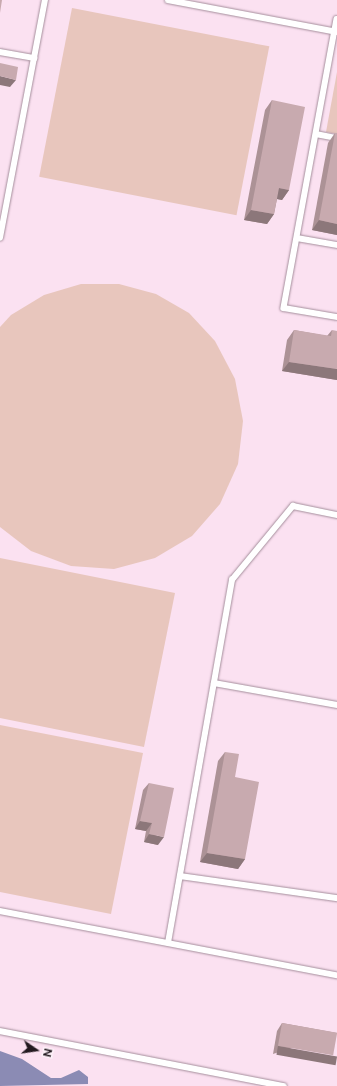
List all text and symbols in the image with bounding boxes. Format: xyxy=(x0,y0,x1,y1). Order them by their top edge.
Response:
north arrow xyxy=(16,1030,56,1070)
text: N xyxy=(41,1047,55,1058)

